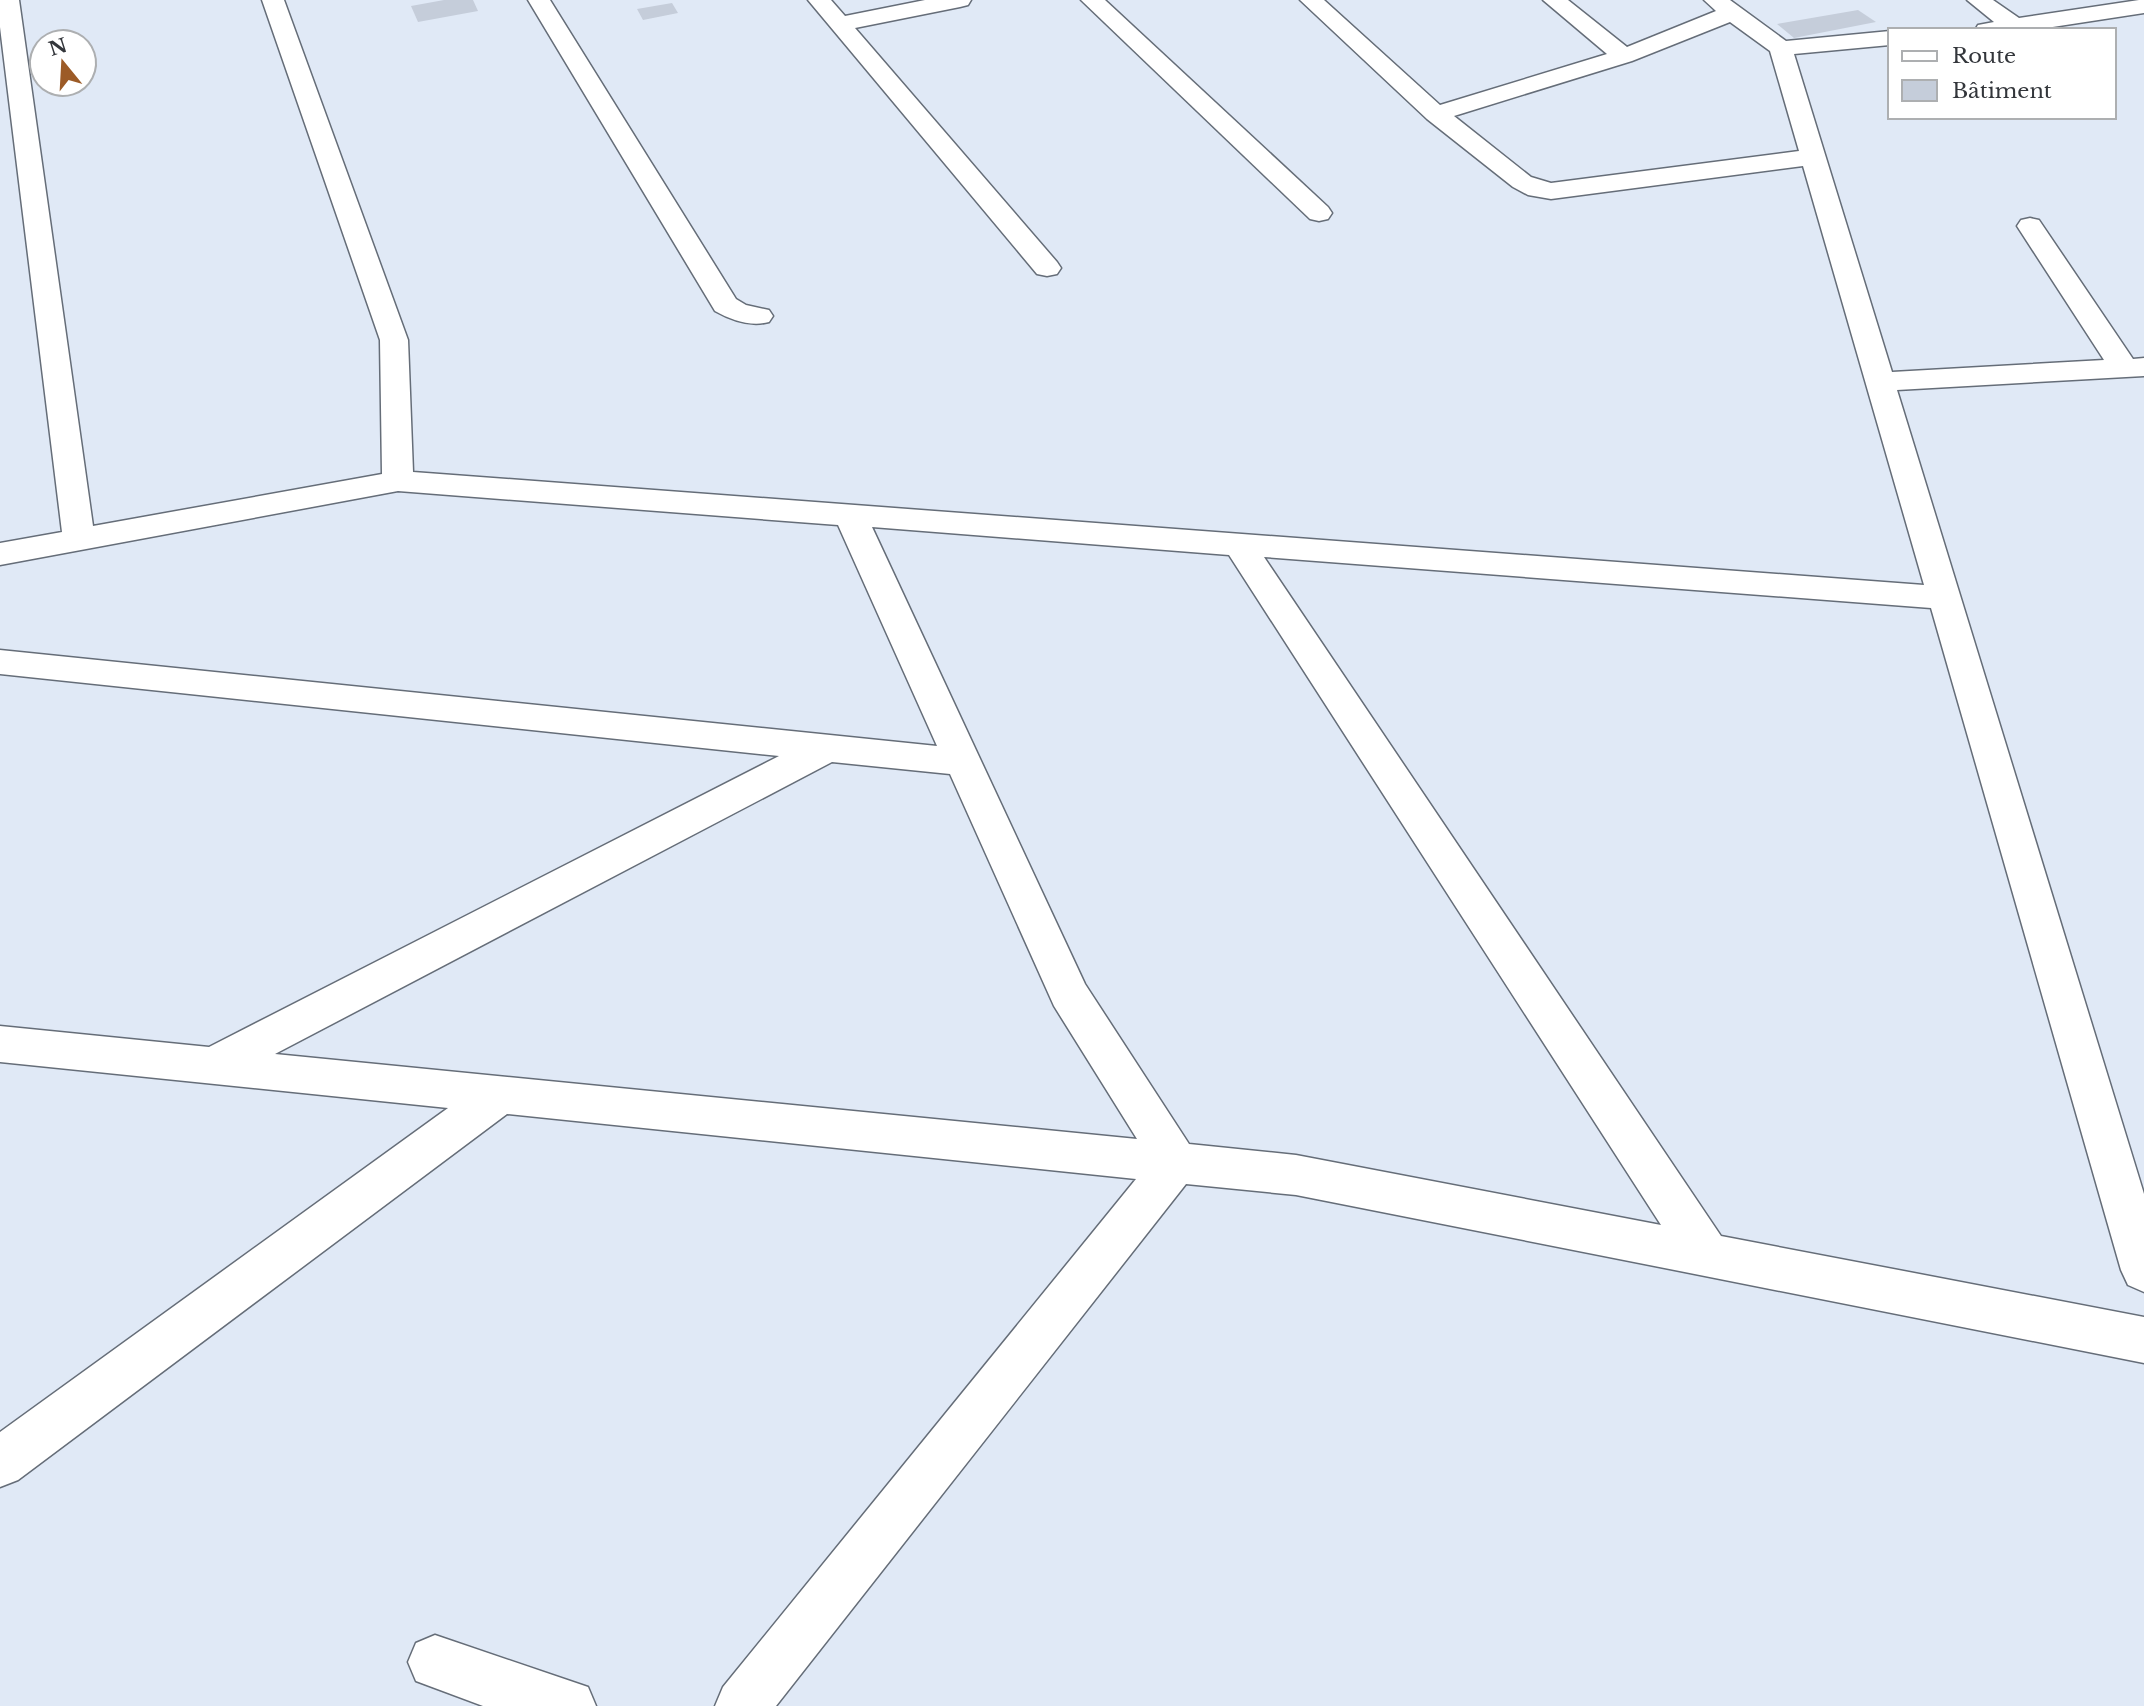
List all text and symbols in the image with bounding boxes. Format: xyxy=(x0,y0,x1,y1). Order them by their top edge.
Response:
north arrow xyxy=(28,28,98,98)
legend xyxy=(1888,28,2116,119)
text: N xyxy=(46,34,70,61)
text: Route xyxy=(1952,43,2016,69)
text: Bâtiment xyxy=(1952,78,2052,104)

